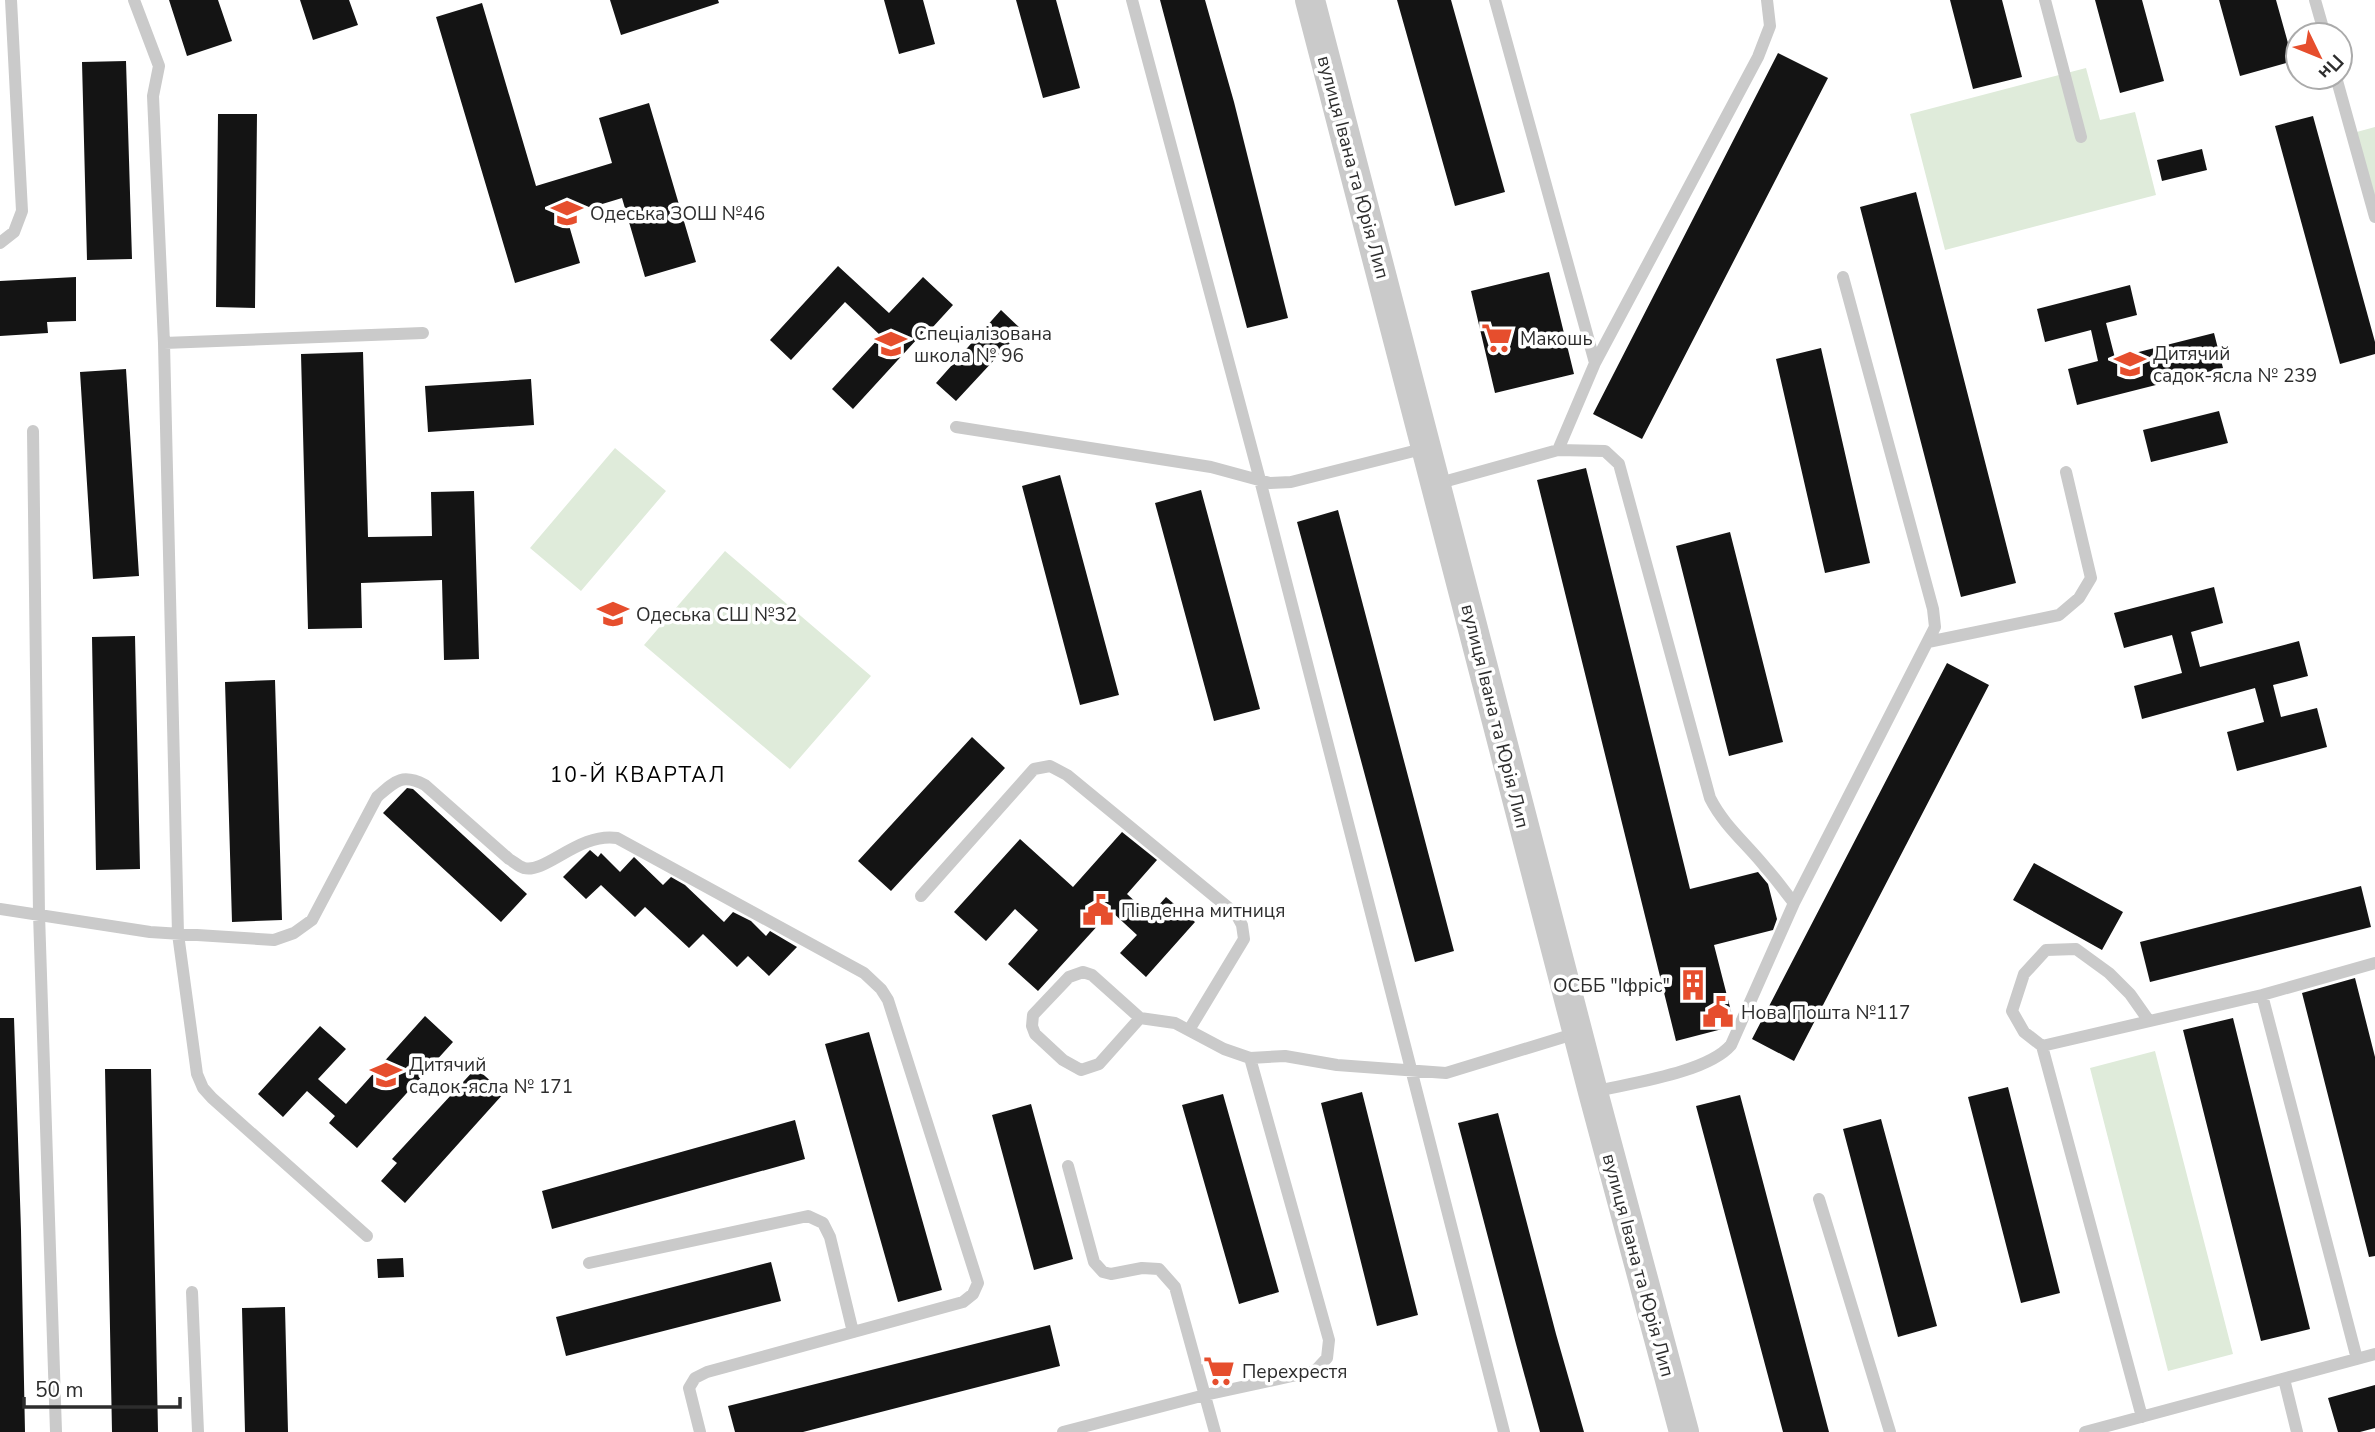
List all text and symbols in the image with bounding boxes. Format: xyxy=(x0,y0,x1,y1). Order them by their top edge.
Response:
north arrow xyxy=(2284,21,2354,91)
text: Пн xyxy=(2312,48,2349,85)
street label: вулиця Івана та Юрія Лип xyxy=(1311,53,1395,282)
school or university icon: Одеська ЗОШ №46 xyxy=(550,196,584,230)
place label: Одеська ЗОШ №46 xyxy=(590,201,765,227)
place label: Спеціалізована школа № 96 xyxy=(914,321,1052,369)
supermarket icon: Макошь xyxy=(1480,321,1514,355)
place label: Макошь xyxy=(1520,326,1593,352)
school or university icon: Спеціалізована школа № 96 xyxy=(874,327,908,361)
place label: Дитячий садок-ясла № 239 xyxy=(2153,341,2317,389)
school or university icon: Дитячий садок-ясла № 239 xyxy=(2113,347,2147,381)
school or university icon: Одеська СШ №32 xyxy=(596,597,630,631)
street label: вулиця Івана та Юрія Лип xyxy=(1455,601,1535,831)
place label: Одеська СШ №32 xyxy=(636,602,797,628)
district label: 10-Й КВАРТАЛ xyxy=(550,761,726,789)
public building icon: Південна митниця xyxy=(1081,893,1115,927)
place label: Південна митниця xyxy=(1121,898,1285,924)
building icon: ОСББ "Іфріс" xyxy=(1676,968,1710,1002)
place label: ОСББ "Іфріс" xyxy=(1553,973,1670,999)
public building icon: Нова Пошта №117 xyxy=(1701,995,1735,1029)
place label: Нова Пошта №117 xyxy=(1741,1000,1910,1026)
place label: Дитячий садок-ясла № 171 xyxy=(409,1052,573,1100)
school or university icon: Дитячий садок-ясла № 171 xyxy=(369,1058,403,1092)
street label: вулиця Івана та Юрія Лип xyxy=(1596,1151,1680,1380)
supermarket icon: Перехрестя xyxy=(1202,1354,1236,1388)
place label: Перехрестя xyxy=(1242,1359,1347,1385)
scale bar xyxy=(24,1366,180,1410)
text: 50 m xyxy=(35,1376,84,1404)

